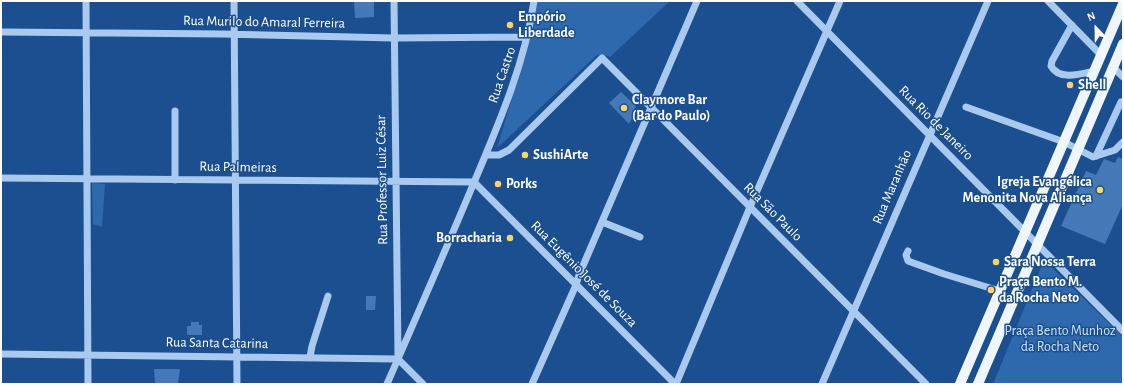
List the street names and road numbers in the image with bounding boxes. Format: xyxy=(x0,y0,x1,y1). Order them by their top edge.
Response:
street label: Rua Murilo do Amaral Ferreira xyxy=(183,12,345,32)
street label: Rua Castro xyxy=(485,45,519,105)
street label: Rua Rio de Janeiro xyxy=(895,82,977,164)
street label: Rua Professor Luiz César xyxy=(372,115,392,245)
street label: Rua Maranhão xyxy=(869,147,915,227)
street label: Rua Palmeiras xyxy=(199,158,277,176)
street label: Rua São Paulo xyxy=(740,179,806,245)
street label: Rua Eugênio José de Souza xyxy=(527,217,641,331)
street label: Rua Santa Catarina xyxy=(166,334,268,352)

